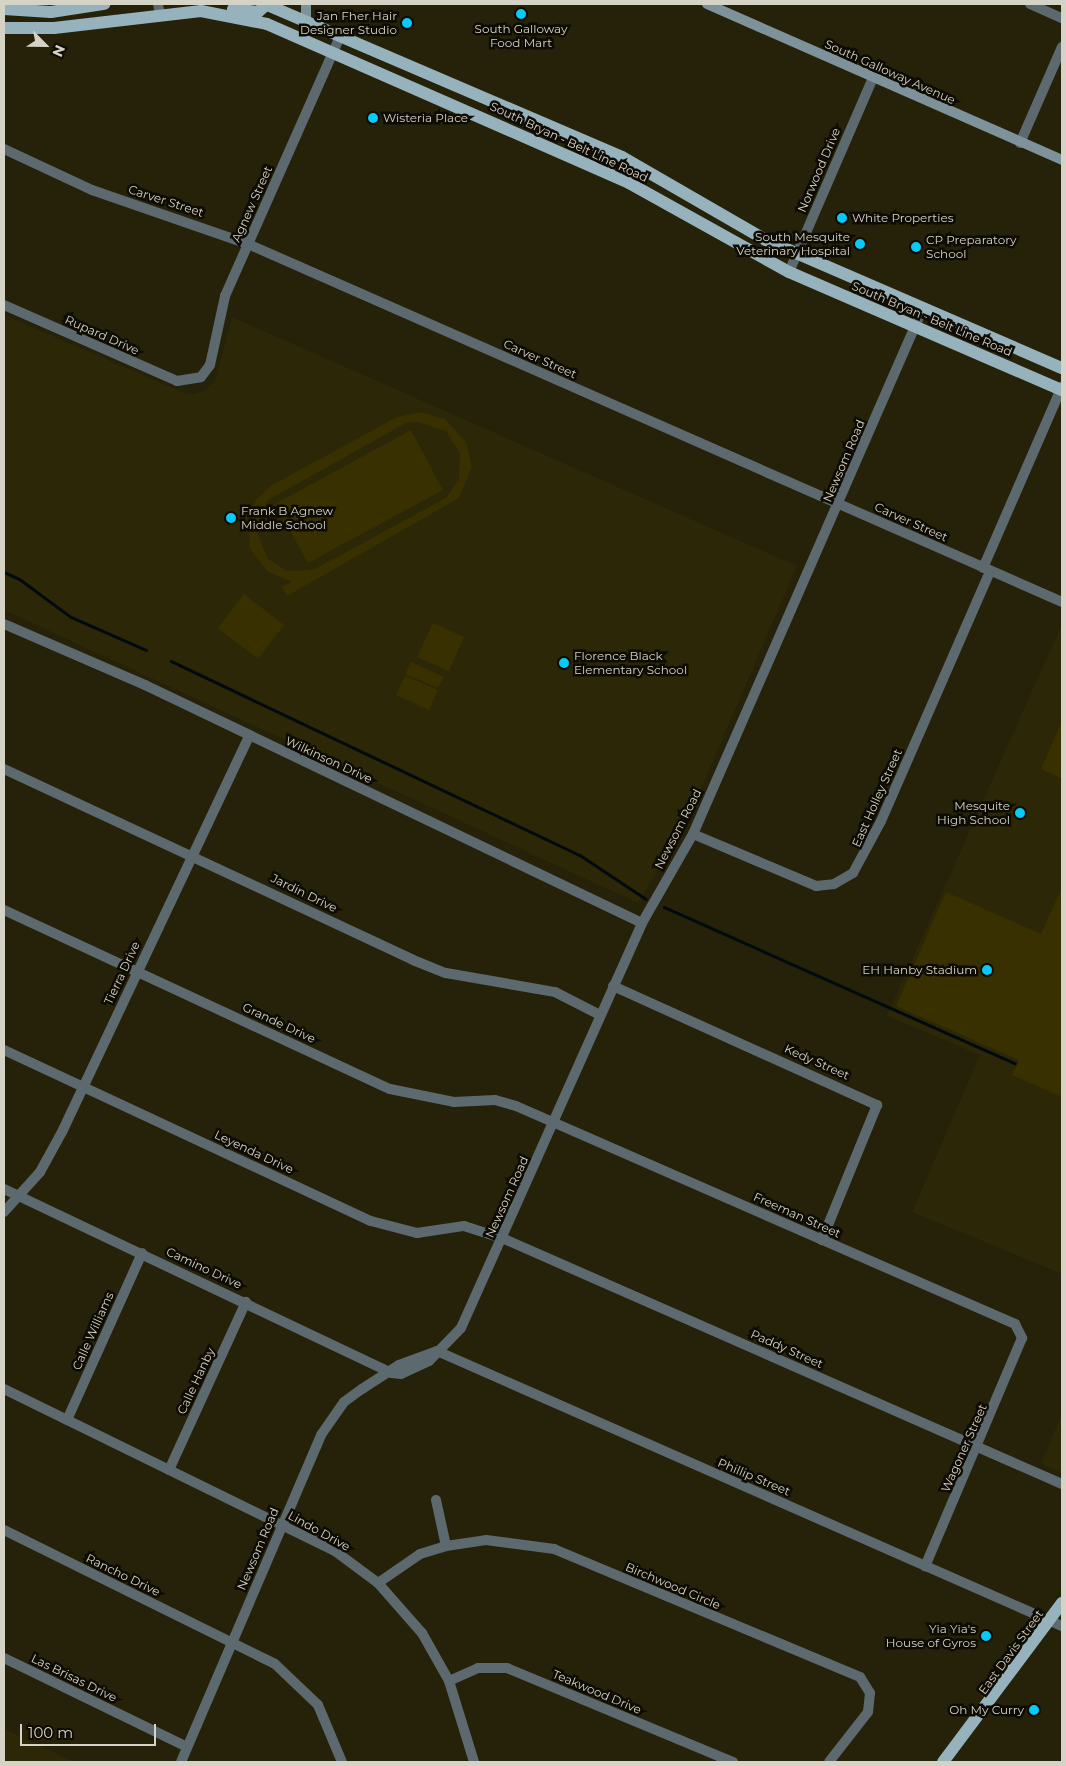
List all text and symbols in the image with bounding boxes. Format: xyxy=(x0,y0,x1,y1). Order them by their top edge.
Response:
marker: South Galloway Food Mart xyxy=(515,8,527,20)
place label: Jan Fher Hair Designer Studio xyxy=(300,9,397,37)
marker: Jan Fher Hair Designer Studio xyxy=(401,17,413,29)
north arrow xyxy=(20,20,70,70)
place label: South Galloway Food Mart xyxy=(475,22,567,50)
street label: South Galloway Avenue xyxy=(823,37,957,107)
text: N xyxy=(48,42,69,60)
street label: South Bryan - Belt Line Road xyxy=(488,99,650,185)
place label: Wisteria Place xyxy=(383,111,468,125)
marker: Wisteria Place xyxy=(367,112,379,124)
street label: Norwood Drive xyxy=(795,126,843,214)
street label: Agnew Street xyxy=(229,164,275,244)
street label: Carver Street xyxy=(127,182,205,220)
place label: White Properties xyxy=(852,211,954,225)
marker: White Properties xyxy=(836,212,848,224)
place label: South Mesquite Veterinary Hospital xyxy=(736,230,850,258)
place label: CP Preparatory School xyxy=(926,233,1017,261)
marker: South Mesquite Veterinary Hospital xyxy=(854,238,866,250)
marker: CP Preparatory School xyxy=(910,241,922,253)
street label: South Bryan - Belt Line Road xyxy=(850,279,1014,359)
street label: Rupard Drive xyxy=(63,312,141,358)
street label: Carver Street xyxy=(501,336,579,382)
street label: Newsom Road xyxy=(820,418,868,504)
street label: Carver Street xyxy=(872,499,950,545)
place label: Frank B Agnew Middle School xyxy=(241,504,333,532)
marker: Frank B Agnew Middle School xyxy=(225,512,237,524)
place label: Florence Black Elementary School xyxy=(574,649,687,677)
marker: Florence Black Elementary School xyxy=(558,657,570,669)
street label: Wilkinson Drive xyxy=(283,734,375,786)
street label: East Holley Street xyxy=(849,747,905,849)
street label: Newsom Road xyxy=(652,787,704,871)
place label: Mesquite High School xyxy=(937,799,1010,827)
marker: Mesquite High School xyxy=(1014,807,1026,819)
street label: Jardin Drive xyxy=(269,871,339,915)
street label: Tierra Drive xyxy=(101,939,143,1007)
place label: EH Hanby Stadium xyxy=(862,963,977,977)
marker: EH Hanby Stadium xyxy=(981,964,993,976)
street label: Grande Drive xyxy=(240,1000,318,1046)
street label: Kedy Street xyxy=(782,1041,852,1083)
street label: Leyenda Drive xyxy=(212,1127,296,1177)
street label: Newsom Road xyxy=(483,1154,531,1240)
street label: Freeman Street xyxy=(751,1189,843,1241)
street label: Camino Drive xyxy=(164,1244,244,1292)
street label: Calle Williams xyxy=(69,1290,117,1372)
street label: Paddy Street xyxy=(749,1327,825,1371)
street label: Calle Hanby xyxy=(174,1345,218,1417)
street label: Wagoner Street xyxy=(938,1402,990,1494)
street label: Phillip Street xyxy=(716,1455,792,1499)
street label: Newsom Road xyxy=(234,1506,282,1592)
street label: Lindo Drive xyxy=(285,1508,353,1554)
street label: Rancho Drive xyxy=(84,1551,162,1599)
street label: Birchwood Circle xyxy=(623,1559,723,1613)
street label: East Davis Street xyxy=(976,1607,1046,1697)
place label: Yia Yia's House of Gyros xyxy=(886,1622,976,1650)
marker: Yia Yia's House of Gyros xyxy=(980,1630,992,1642)
street label: Las Brisas Drive xyxy=(29,1651,119,1705)
street label: Teakwood Drive xyxy=(550,1667,644,1717)
place label: Oh My Curry xyxy=(949,1703,1024,1717)
marker: Oh My Curry xyxy=(1028,1704,1040,1716)
scale bar xyxy=(22,1714,159,1746)
text: 100 m xyxy=(28,1723,73,1742)

